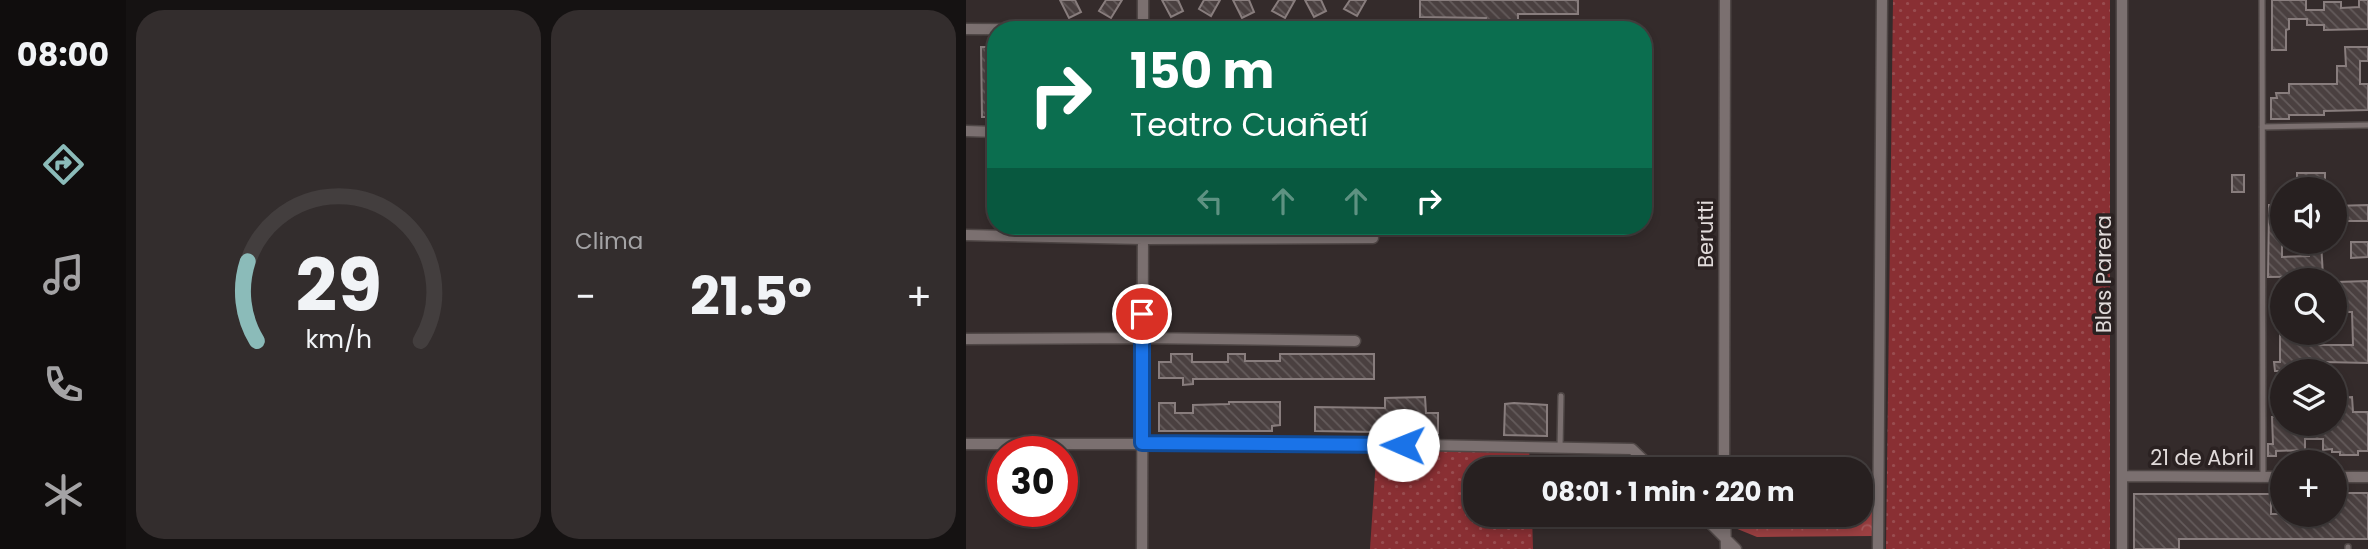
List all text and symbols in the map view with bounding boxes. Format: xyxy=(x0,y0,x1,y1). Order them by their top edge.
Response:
text: 08:00 xyxy=(17,32,109,77)
text: 150 m xyxy=(1130,37,1275,105)
icon: right xyxy=(1015,49,1106,140)
text: Teatro Cuañetí xyxy=(1130,102,1368,147)
icon: directions xyxy=(39,140,88,189)
map controls xyxy=(2270,177,2347,527)
button: sound xyxy=(2270,177,2347,254)
icon: left xyxy=(1191,182,1229,220)
icon: ahead xyxy=(1264,182,1302,220)
icon: ahead xyxy=(1337,182,1375,220)
icon: right xyxy=(1410,182,1448,220)
street label: Berutti xyxy=(1691,200,1720,268)
street label: Blas Parera xyxy=(2089,215,2118,333)
text: Clima xyxy=(575,225,643,257)
text: 29 xyxy=(295,235,382,336)
icon: music xyxy=(39,250,88,299)
text: 21.5° xyxy=(690,260,812,333)
button: search xyxy=(2270,268,2347,345)
text: − xyxy=(575,270,596,323)
text: + xyxy=(906,270,932,323)
pin xyxy=(1112,284,1172,344)
icon: arrive xyxy=(1123,295,1161,333)
text: km/h xyxy=(305,321,372,356)
button: layers xyxy=(2270,359,2347,436)
icon: phone xyxy=(39,360,88,409)
position arrow xyxy=(1366,408,1440,482)
speed limit sign: 30 xyxy=(987,436,1078,527)
street label: 21 de Abril xyxy=(2150,443,2254,472)
button: + xyxy=(2270,450,2347,527)
icon: climate xyxy=(39,470,88,519)
text: 08:01 · 1 min · 220 m xyxy=(1541,474,1795,510)

